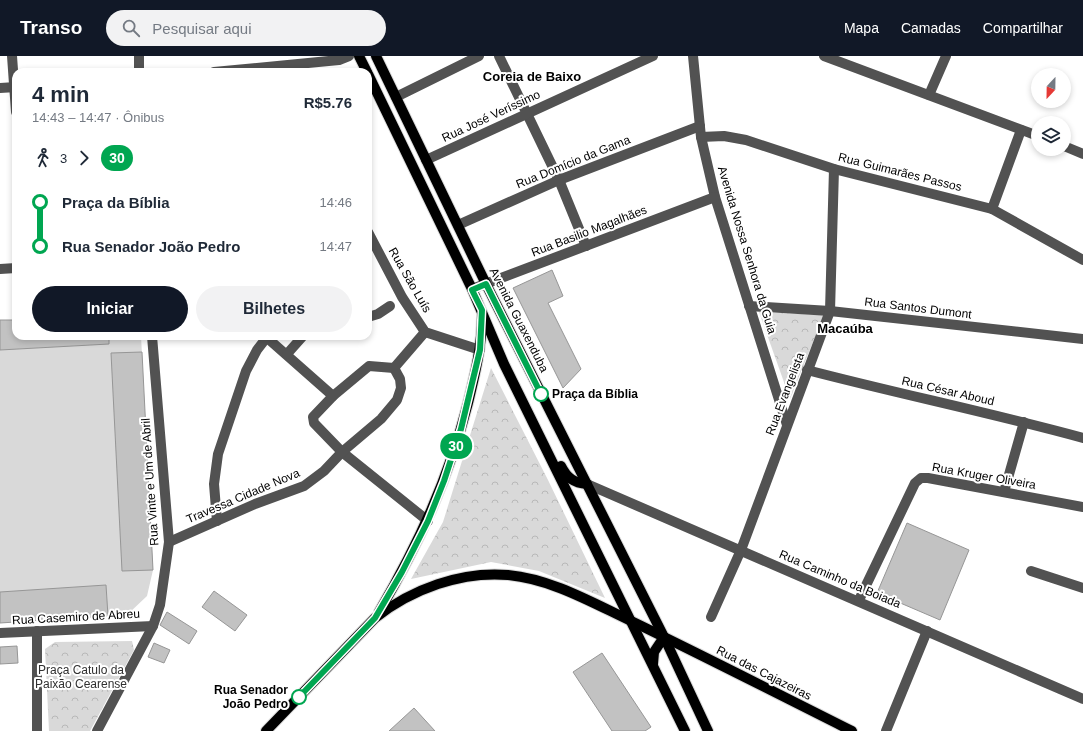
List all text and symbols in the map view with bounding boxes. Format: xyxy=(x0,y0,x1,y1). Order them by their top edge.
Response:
search box xyxy=(106,10,386,46)
text: Transo xyxy=(20,17,82,38)
icon: search xyxy=(120,17,142,39)
text: Pesquisar aqui xyxy=(152,20,252,37)
text: Mapa xyxy=(844,20,879,36)
text: Camadas xyxy=(901,20,961,36)
text: Compartilhar xyxy=(983,20,1063,36)
north arrow xyxy=(1031,68,1071,108)
map controls xyxy=(1031,68,1071,156)
district label: Coreia de Baixo xyxy=(483,69,581,84)
text: 4 min xyxy=(32,82,89,107)
street label: Rua José Veríssimo xyxy=(440,87,543,145)
text: R$5.76 xyxy=(304,94,352,111)
text: 14:43 – 14:47 · Ônibus xyxy=(32,110,164,125)
button: layers xyxy=(1031,116,1071,156)
street label: Rua Domício da Gama xyxy=(514,133,633,191)
icon: walk xyxy=(32,147,54,169)
icon: forward xyxy=(73,147,95,169)
text: 30 xyxy=(109,150,125,166)
street label: Rua Guimarães Passos xyxy=(837,150,963,194)
text: 3 xyxy=(60,151,67,166)
street label: Avenida Nossa Senhora da Guia xyxy=(715,164,779,336)
text: Praça da Bíblia xyxy=(62,194,170,211)
text: 14:46 xyxy=(319,195,352,210)
street label: Rua Basilio Magalhães xyxy=(529,202,649,260)
text: Rua Senador João Pedro xyxy=(62,238,240,255)
text: 14:47 xyxy=(319,239,352,254)
street label: Rua São Luís xyxy=(386,245,434,315)
street label: Avenida Guaxenduba xyxy=(487,265,552,375)
button: Iniciar xyxy=(32,286,188,332)
button: Bilhetes xyxy=(196,286,352,332)
street label: Rua Santos Dumont xyxy=(864,294,973,322)
district label: Macaúba xyxy=(817,321,874,336)
street label: Rua Evangelista xyxy=(763,350,807,437)
street label: Rua César Aboud xyxy=(900,374,996,408)
marker: Praça da Bíblia xyxy=(533,386,549,402)
place label: Praça da Bíblia xyxy=(552,387,638,401)
street label: Rua Vinte e Um de Abril xyxy=(139,418,161,546)
line badge: 30 xyxy=(438,433,474,459)
text: 30 xyxy=(448,438,464,454)
street label: Rua Kruger Oliveira xyxy=(931,460,1037,492)
street label: Travessa Cidade Nova xyxy=(184,466,302,526)
street label: Rua Caminho da Boiada xyxy=(777,547,903,611)
street label: Rua Casemiro de Abreu xyxy=(12,607,140,627)
street label: Rua das Cajazeiras xyxy=(714,643,814,703)
park label: Praça Catulo da Paixão Cearense xyxy=(35,663,127,691)
place label: Rua Senador João Pedro xyxy=(214,683,288,711)
marker: Rua Senador João Pedro xyxy=(291,689,307,705)

